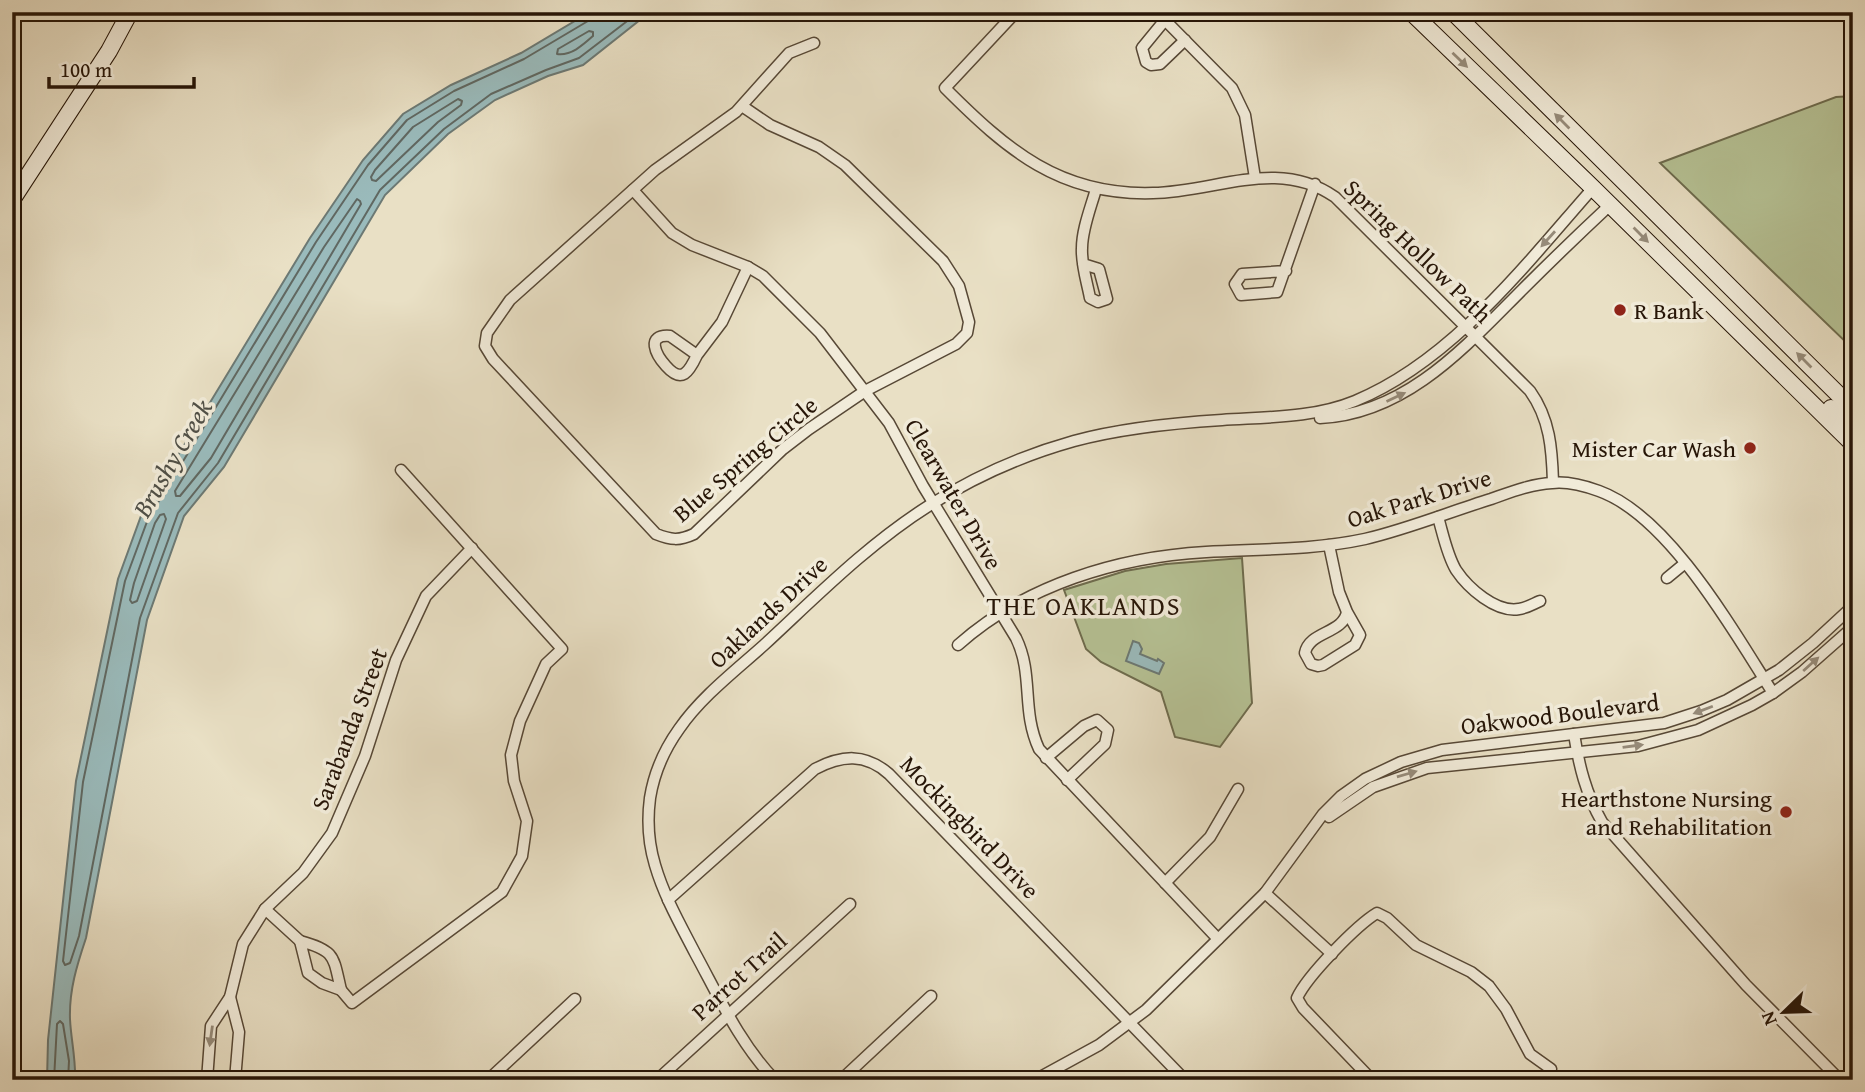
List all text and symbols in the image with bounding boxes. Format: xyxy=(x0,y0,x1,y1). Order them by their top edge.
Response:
scale bar xyxy=(49,46,194,90)
one-way arrow xyxy=(1451,52,1468,68)
text: 100 m xyxy=(60,54,112,85)
one-way arrow xyxy=(1554,113,1571,130)
street label: Spring Hollow Path xyxy=(1336,171,1500,331)
one-way arrow xyxy=(1632,227,1649,243)
one-way arrow xyxy=(1541,230,1556,247)
place label: R Bank xyxy=(1634,293,1705,328)
marker: R Bank xyxy=(1612,302,1628,318)
one-way arrow xyxy=(1796,352,1813,369)
street label: Blue Spring Circle xyxy=(665,388,825,530)
one-way arrow xyxy=(1386,391,1406,403)
water label: Brushy Creek xyxy=(122,392,222,525)
street label: Clearwater Drive xyxy=(897,412,1011,576)
place label: Mister Car Wash xyxy=(1572,431,1737,466)
marker: Mister Car Wash xyxy=(1742,440,1758,456)
street label: Oak Park Drive xyxy=(1343,460,1495,536)
street label: Oaklands Drive xyxy=(701,548,835,676)
district label: THE OAKLANDS xyxy=(987,586,1181,625)
street label: Sarabanda Street xyxy=(302,642,396,815)
one-way arrow xyxy=(1802,656,1820,672)
street label: Oakwood Boulevard xyxy=(1459,684,1661,744)
one-way arrow xyxy=(1692,704,1713,715)
one-way arrow xyxy=(1622,741,1644,752)
street label: Mockingbird Drive xyxy=(892,747,1048,907)
one-way arrow xyxy=(1396,768,1418,779)
place label: Hearthstone Nursing and Rehabilitation xyxy=(1561,781,1773,844)
marker: Hearthstone Nursing and Rehabilitation xyxy=(1778,804,1794,820)
street label: Parrot Trail xyxy=(684,923,795,1028)
north arrow xyxy=(1750,976,1820,1046)
text: N xyxy=(1753,1007,1784,1030)
one-way arrow xyxy=(206,1025,217,1047)

